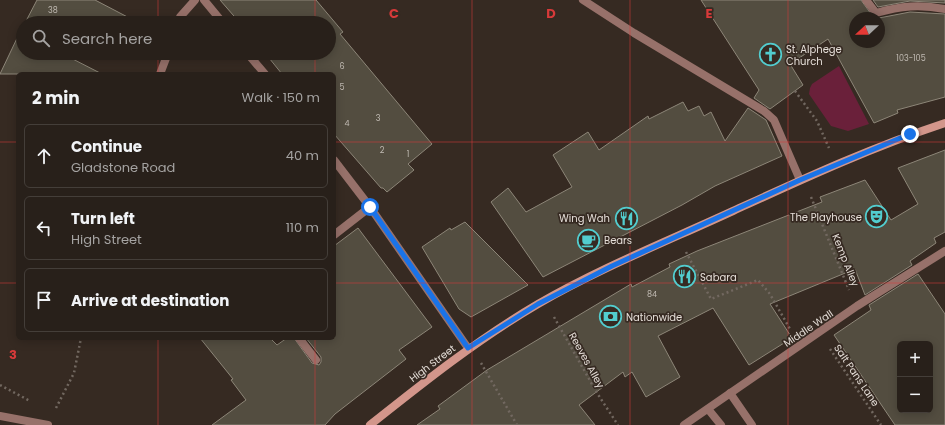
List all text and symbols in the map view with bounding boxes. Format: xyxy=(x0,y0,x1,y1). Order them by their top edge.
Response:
text: C xyxy=(389,4,399,23)
text: D xyxy=(546,4,556,23)
text: E xyxy=(705,4,713,23)
house number: 38 xyxy=(48,5,58,16)
north arrow xyxy=(849,12,885,48)
search box xyxy=(16,16,336,60)
icon: search xyxy=(30,27,52,49)
text: Search here xyxy=(62,28,152,49)
church icon: St. Alphege Church xyxy=(757,42,783,68)
place label: St. Alphege Church xyxy=(786,42,842,69)
house number: 103-105 xyxy=(896,53,926,64)
house number: 6 xyxy=(339,61,345,72)
house number: 5 xyxy=(339,82,345,93)
text: 2 min xyxy=(32,86,80,110)
text: Walk · 150 m xyxy=(242,88,320,107)
house number: 3 xyxy=(376,113,381,124)
house number: 4 xyxy=(344,118,350,129)
route end xyxy=(901,125,919,143)
text: Continue xyxy=(71,136,142,157)
icon: ahead xyxy=(33,145,55,167)
house number: 2 xyxy=(380,145,385,156)
text: 40 m xyxy=(286,146,319,165)
house number: 1 xyxy=(407,149,409,160)
text: Gladstone Road xyxy=(71,158,175,177)
route start xyxy=(361,198,379,216)
theatre icon: The Playhouse xyxy=(864,204,890,230)
restaurant icon: Wing Wah xyxy=(613,205,639,231)
text: Turn left xyxy=(71,208,135,229)
place label: The Playhouse xyxy=(790,210,862,225)
place label: Wing Wah xyxy=(559,211,610,226)
icon: left xyxy=(33,217,55,239)
text: 110 m xyxy=(286,218,319,237)
cafe icon: Bears xyxy=(575,227,601,253)
text: High Street xyxy=(71,230,142,249)
street label: Kemp Alley xyxy=(828,232,863,289)
place label: Bears xyxy=(604,233,632,248)
restaurant icon: Sabara xyxy=(672,264,698,290)
place label: Sabara xyxy=(700,270,737,285)
icon: arrive xyxy=(33,289,55,311)
house number: 84 xyxy=(647,289,657,300)
text: Arrive at destination xyxy=(71,290,229,311)
bank icon: Nationwide xyxy=(598,304,624,330)
street label: Middle Wall xyxy=(780,306,836,351)
place label: Nationwide xyxy=(626,310,682,325)
street label: Reeves Alley xyxy=(565,330,608,391)
street label: High Street xyxy=(406,341,459,386)
street label: Salt Pans Lane xyxy=(830,341,883,409)
map controls xyxy=(897,341,933,413)
button: + xyxy=(897,341,933,377)
text: 3 xyxy=(9,345,17,364)
button: − xyxy=(897,377,933,413)

